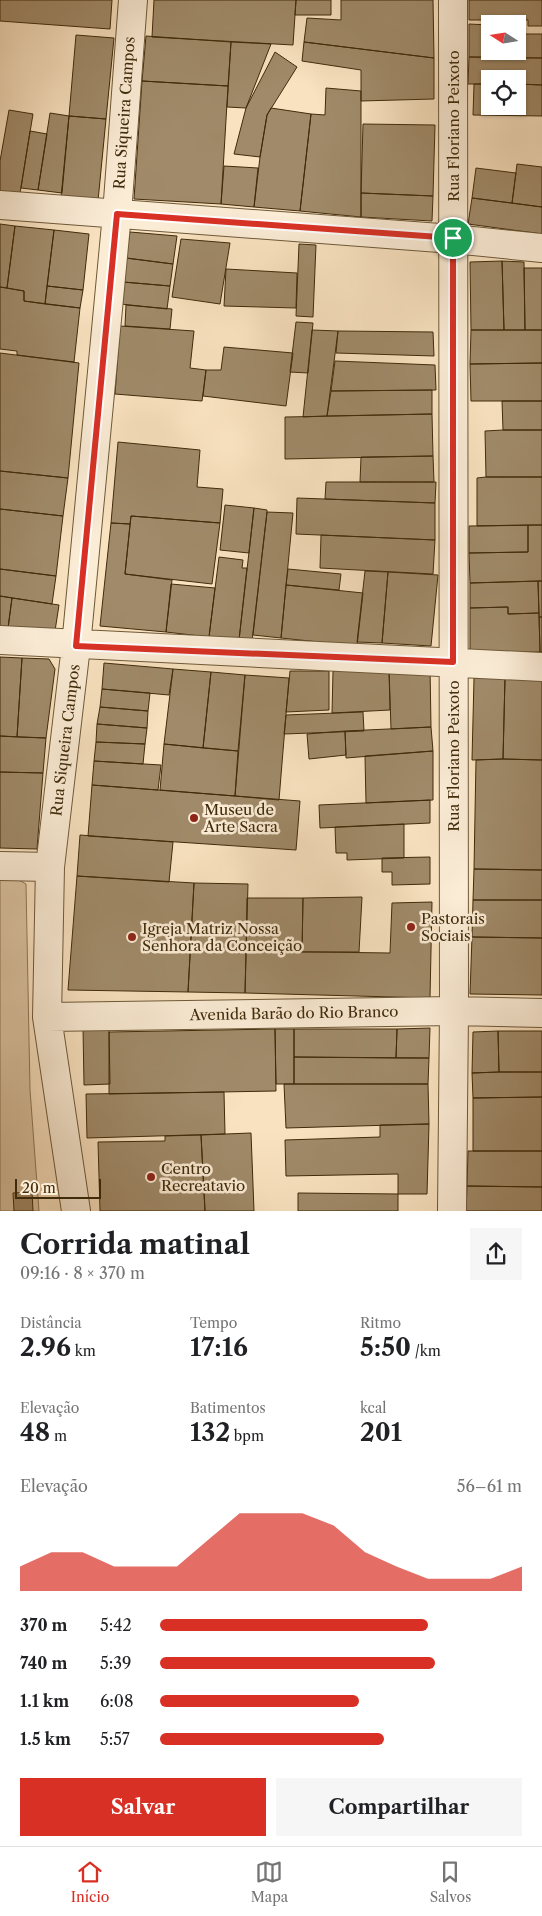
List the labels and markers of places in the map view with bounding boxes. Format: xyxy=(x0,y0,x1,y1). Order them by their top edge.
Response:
pin xyxy=(432,217,474,259)
place label: Museu de Arte Sacra xyxy=(203,800,278,836)
marker: Museu de Arte Sacra xyxy=(188,812,200,824)
place label: Pastorais Sociais xyxy=(421,909,485,945)
place label: Igreja Matriz Nossa Senhora da Conceição xyxy=(142,919,302,955)
marker: Pastorais Sociais xyxy=(405,921,417,933)
marker: Igreja Matriz Nossa Senhora da Conceição xyxy=(126,931,138,943)
place label: Centro Recreatavio xyxy=(161,1159,245,1195)
marker: Centro Recreatavio xyxy=(145,1171,157,1183)

